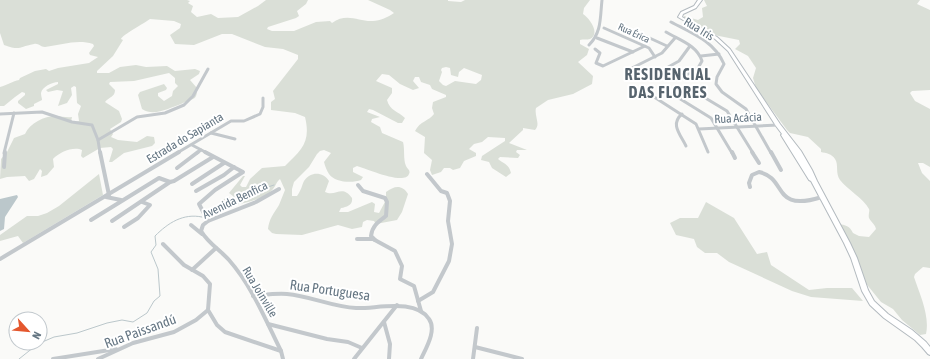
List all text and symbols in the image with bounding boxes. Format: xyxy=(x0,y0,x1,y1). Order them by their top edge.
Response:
street label: Rua Iris xyxy=(681,15,717,43)
street label: Rua Érica xyxy=(616,21,652,45)
district label: RESIDENCIAL DAS FLORES xyxy=(624,65,712,101)
street label: Estrada do Sapianta xyxy=(144,110,226,166)
street label: Rua Acácia xyxy=(714,110,762,126)
street label: Avenida Benfica xyxy=(200,178,270,222)
street label: Rua Joinville xyxy=(239,264,281,320)
street label: Rua Portuguesa xyxy=(289,276,371,304)
north arrow xyxy=(8,311,48,351)
street label: Rua Paissandú xyxy=(102,311,178,351)
text: N xyxy=(30,330,44,341)

